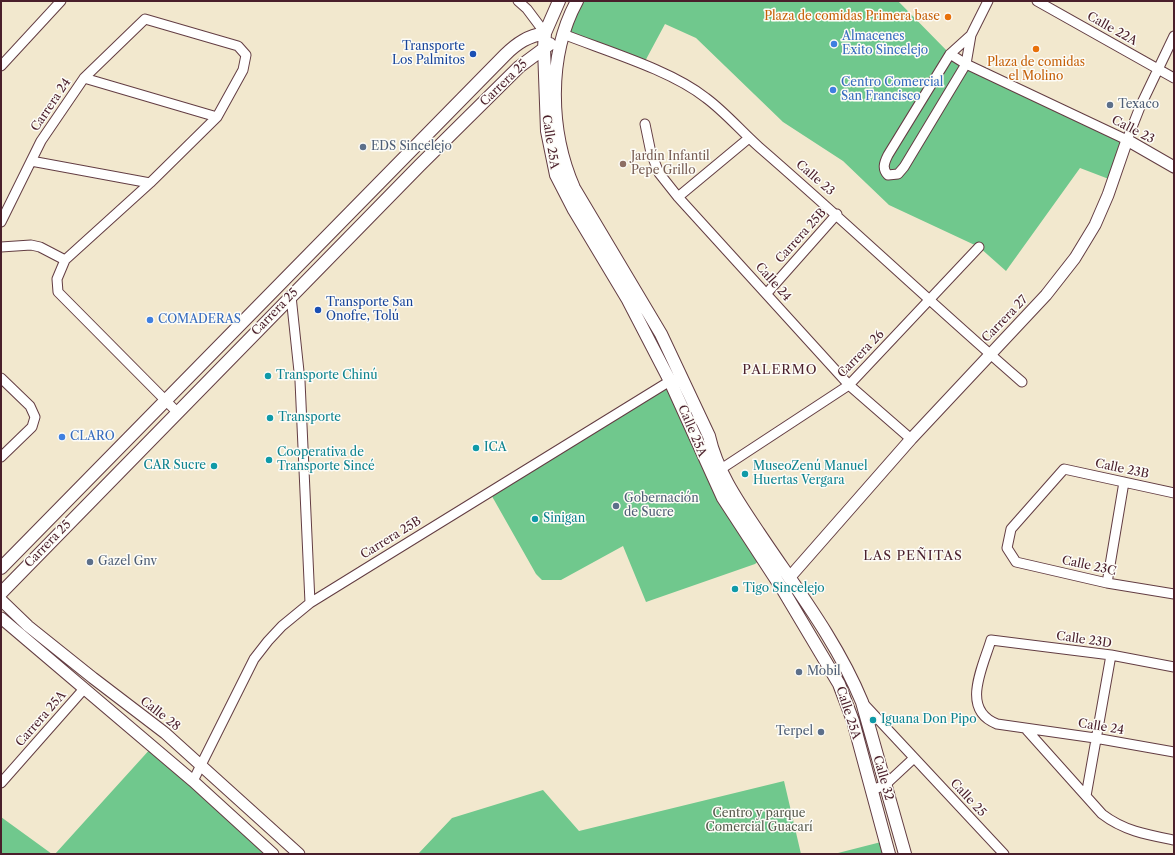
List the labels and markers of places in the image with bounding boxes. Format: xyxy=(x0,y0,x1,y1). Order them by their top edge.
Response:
place label: Plaza de comidas Primera base xyxy=(764,10,940,24)
marker: Plaza de comidas Primera base xyxy=(943,12,953,22)
place label: Almacenes Exito Sincelejo xyxy=(842,30,928,58)
marker: Almacenes Exito Sincelejo xyxy=(829,39,839,49)
place label: Transporte Los Palmitos xyxy=(392,40,465,68)
marker: Plaza de comidas el Molino xyxy=(1031,44,1041,54)
marker: Transporte Los Palmitos xyxy=(468,49,478,59)
place label: Plaza de comidas el Molino xyxy=(987,56,1085,84)
place label: Centro Comercial San Francisco xyxy=(841,76,943,104)
marker: Centro Comercial San Francisco xyxy=(828,85,838,95)
place label: Texaco xyxy=(1118,98,1159,112)
marker: Texaco xyxy=(1105,100,1115,110)
place label: EDS Sincelejo xyxy=(371,140,452,154)
marker: EDS Sincelejo xyxy=(358,142,368,152)
place label: Jardín Infantil Pepe Grillo xyxy=(631,150,710,178)
marker: Jardín Infantil Pepe Grillo xyxy=(618,159,628,169)
place label: Transporte San Onofre, Tolú xyxy=(326,296,413,324)
marker: Transporte San Onofre, Tolú xyxy=(313,305,323,315)
place label: COMADERAS xyxy=(158,313,241,327)
marker: COMADERAS xyxy=(145,315,155,325)
place label: Transporte Chinú xyxy=(276,369,377,383)
marker: Transporte Chinú xyxy=(263,371,273,381)
place label: Transporte xyxy=(278,411,341,425)
marker: Transporte xyxy=(265,413,275,423)
place label: CLARO xyxy=(70,430,115,444)
marker: CLARO xyxy=(57,432,67,442)
place label: ICA xyxy=(484,441,507,455)
marker: ICA xyxy=(471,443,481,453)
place label: Cooperativa de Transporte Sincé xyxy=(277,446,375,474)
marker: Cooperativa de Transporte Sincé xyxy=(264,455,274,465)
place label: CAR Sucre xyxy=(143,459,206,473)
place label: MuseoZenú Manuel Huertas Vergara xyxy=(753,460,868,488)
marker: CAR Sucre xyxy=(209,461,219,471)
marker: MuseoZenú Manuel Huertas Vergara xyxy=(740,469,750,479)
place label: Gobernación de Sucre xyxy=(624,492,699,520)
marker: Gobernación de Sucre xyxy=(611,501,621,511)
place label: Sinigan xyxy=(543,512,585,526)
marker: Sinigan xyxy=(530,514,540,524)
place label: Gazel Gnv xyxy=(98,555,157,569)
marker: Gazel Gnv xyxy=(85,557,95,567)
place label: Tigo Sincelejo xyxy=(743,582,825,596)
marker: Tigo Sincelejo xyxy=(730,584,740,594)
place label: Mobil xyxy=(807,665,841,679)
marker: Mobil xyxy=(794,667,804,677)
place label: Iguana Don Pipo xyxy=(881,713,977,727)
marker: Iguana Don Pipo xyxy=(868,715,878,725)
place label: Terpel xyxy=(776,725,813,739)
marker: Terpel xyxy=(816,727,826,737)

